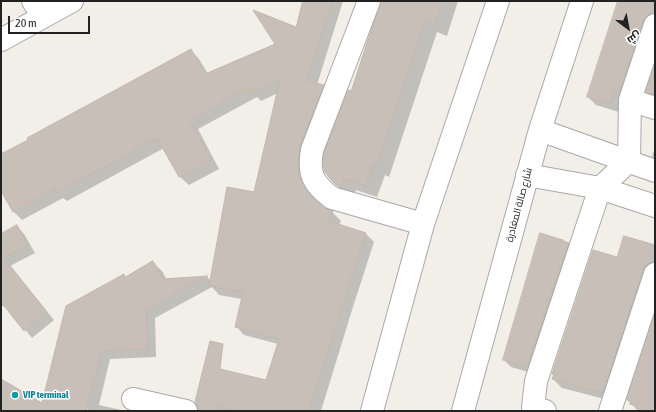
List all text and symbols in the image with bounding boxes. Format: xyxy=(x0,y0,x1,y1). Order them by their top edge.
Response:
scale bar xyxy=(10,8,92,34)
north arrow xyxy=(608,8,648,48)
text: 20 m xyxy=(15,16,37,30)
text: ش xyxy=(625,29,644,47)
street label: شارع صالة المغادرة xyxy=(503,166,535,244)
place label: VIP terminal xyxy=(23,389,69,401)
marker: VIP terminal xyxy=(10,390,20,400)

